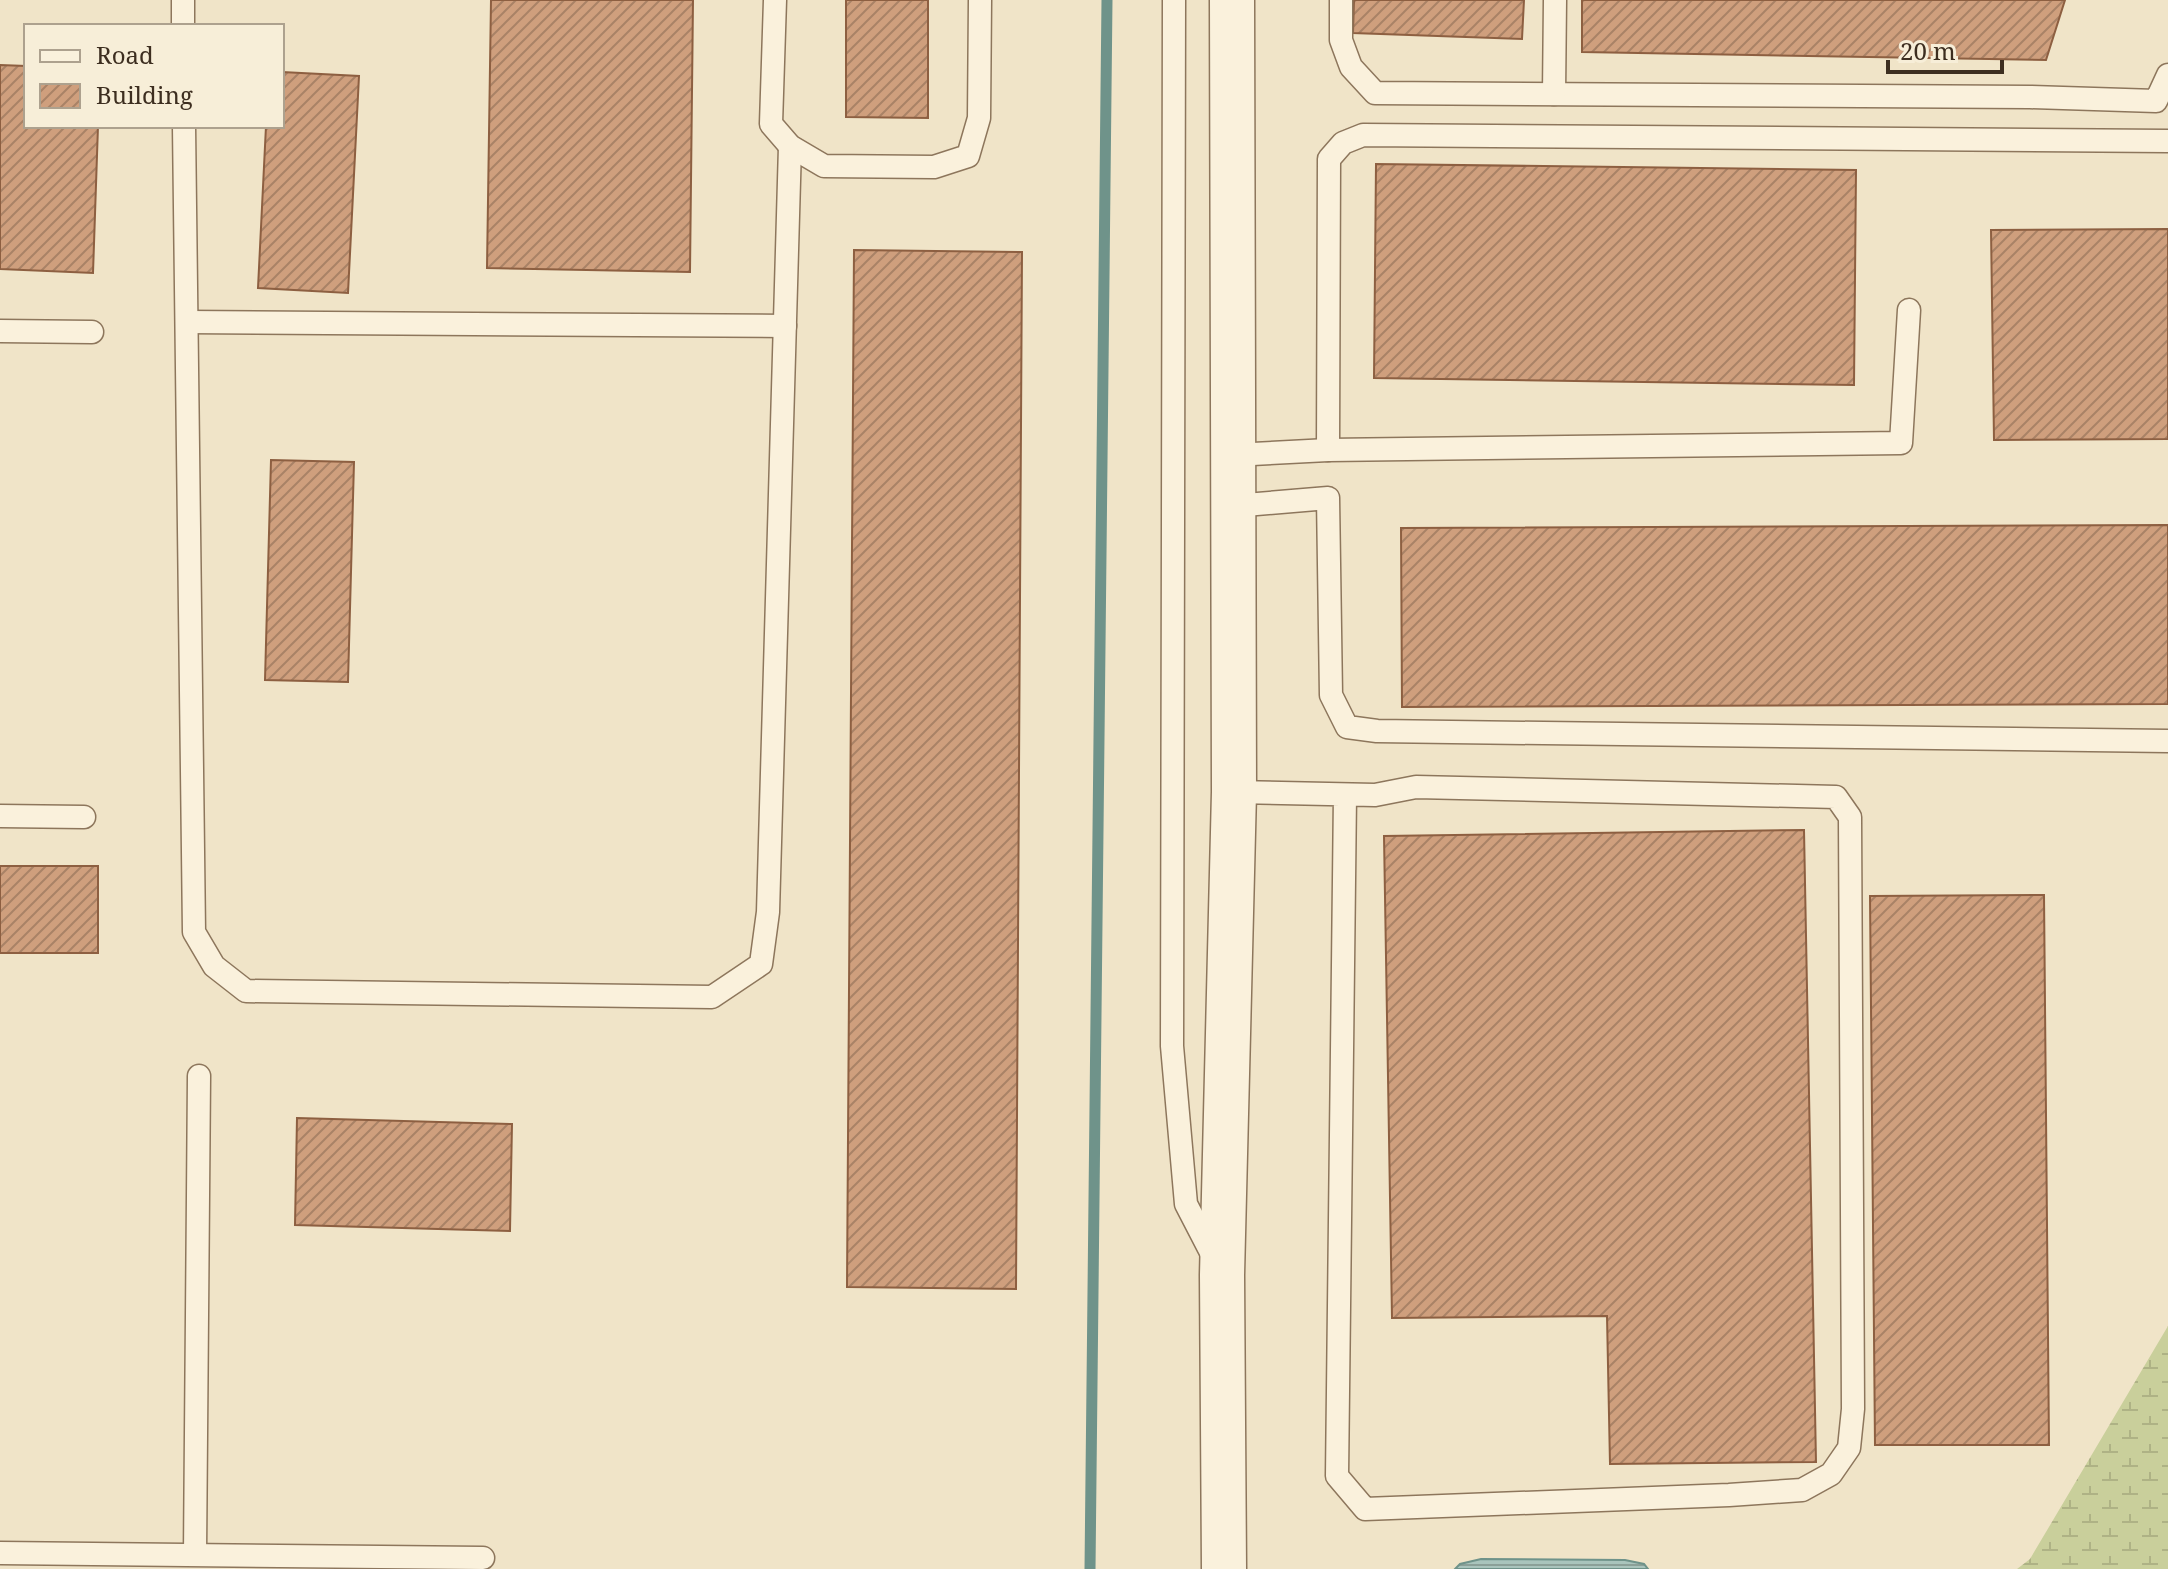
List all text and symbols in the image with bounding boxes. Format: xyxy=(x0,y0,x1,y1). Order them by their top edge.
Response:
legend xyxy=(24,24,284,128)
scale bar xyxy=(1888,24,2002,74)
text: 20 m xyxy=(1900,34,1956,67)
text: Road xyxy=(96,38,154,71)
text: Building xyxy=(96,78,193,111)

